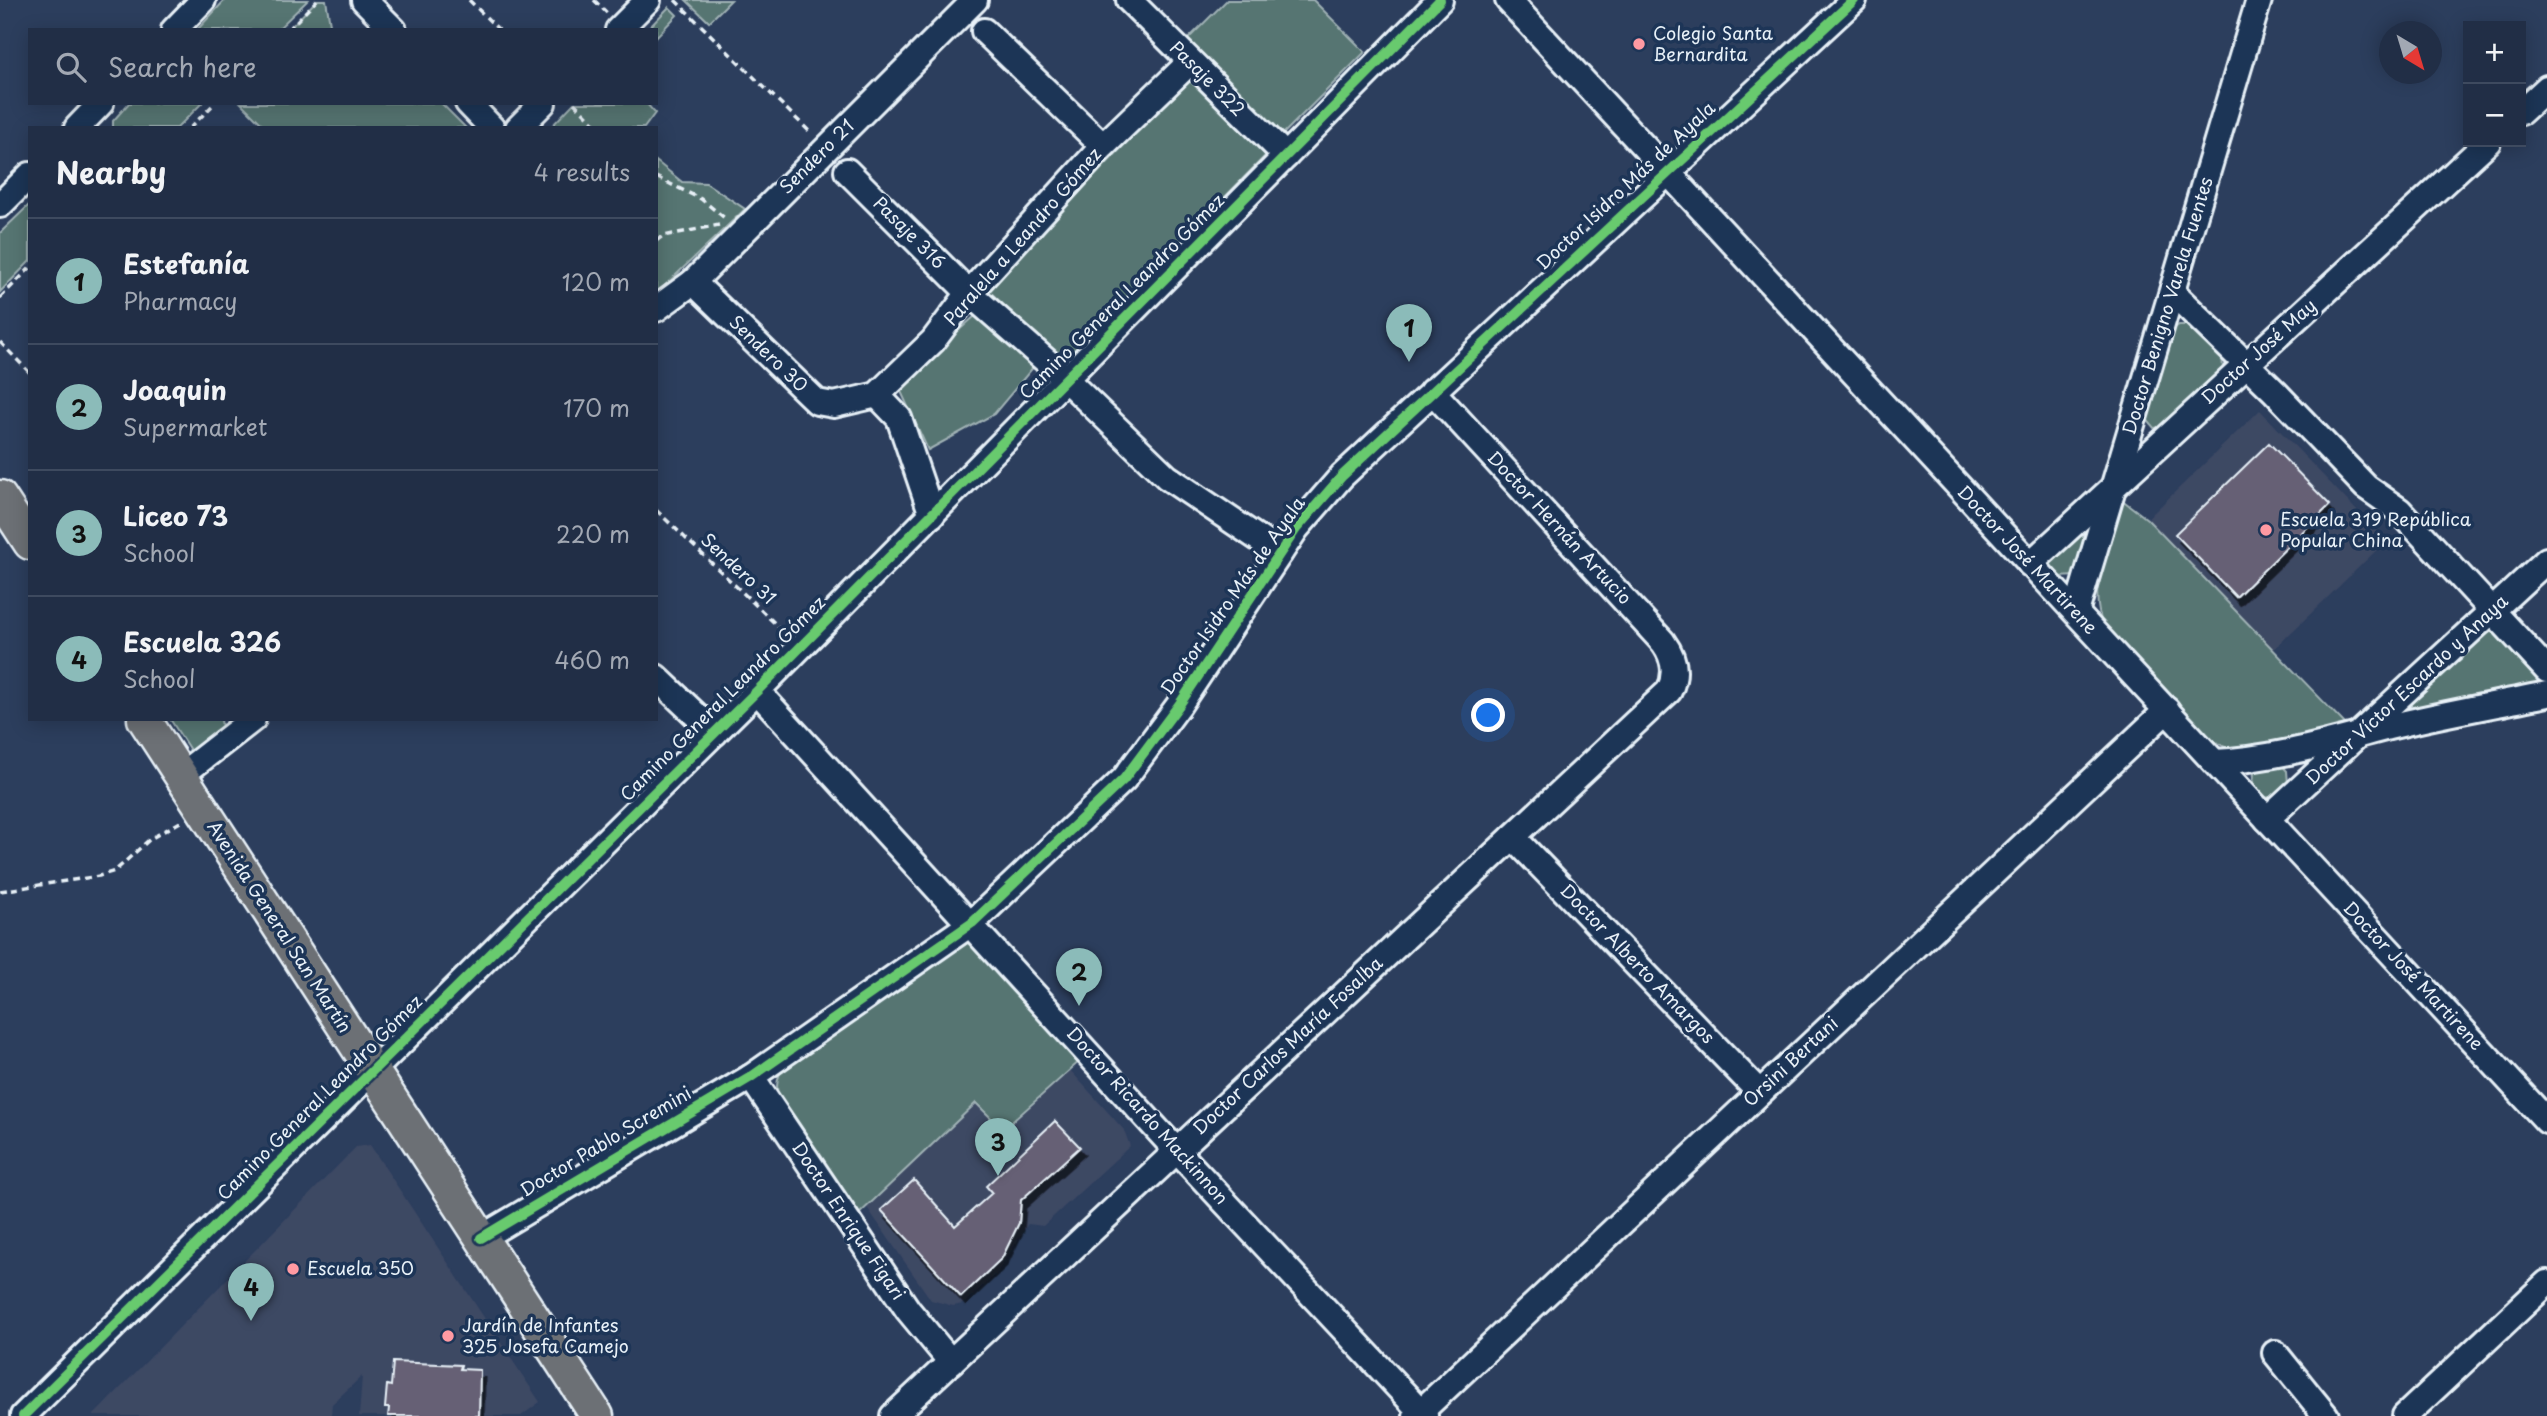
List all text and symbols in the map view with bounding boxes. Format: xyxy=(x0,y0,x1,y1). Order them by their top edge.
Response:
place label: Colegio Santa Bernardita xyxy=(1653,19,1774,67)
north arrow xyxy=(2379,21,2442,84)
map controls xyxy=(2463,21,2526,147)
button: + xyxy=(2463,21,2526,84)
search box xyxy=(28,28,658,105)
street label: Pasaje 322 xyxy=(1164,34,1252,122)
marker: Colegio Santa Bernardita xyxy=(1631,36,1647,52)
text: Search here xyxy=(108,47,257,86)
icon: search xyxy=(52,48,90,86)
button: − xyxy=(2463,84,2526,147)
street label: Doctor Isidro Más de Ayala xyxy=(1529,94,1721,275)
street label: Sendero 21 xyxy=(772,112,860,200)
street label: Paralela a Leandro Gómez xyxy=(937,141,1107,331)
text: Nearby xyxy=(56,149,166,194)
text: 4 results xyxy=(534,154,630,189)
street label: Doctor Benigno Varela Fuentes xyxy=(2114,173,2219,438)
street label: Camino General Leandro Gómez xyxy=(1012,187,1230,405)
street label: Pasaje 316 xyxy=(868,190,952,274)
text: Estefanía xyxy=(123,244,249,283)
text: 1 xyxy=(74,264,85,299)
text: 120 m xyxy=(562,264,630,299)
text: Pharmacy xyxy=(123,283,237,318)
street label: Doctor José May xyxy=(2194,292,2322,410)
pin: 1 xyxy=(1386,304,1432,362)
street label: Sendero 30 xyxy=(723,308,815,398)
text: Joaquin xyxy=(123,370,227,409)
text: 2 xyxy=(71,390,87,425)
text: 170 m xyxy=(563,390,630,425)
text: Supermarket xyxy=(123,409,267,444)
street label: Doctor Hernán Artucio xyxy=(1482,444,1639,610)
street label: Doctor José Martirene xyxy=(1952,478,2105,640)
street label: Doctor Isidro Más de Ayala xyxy=(1153,490,1311,700)
text: Liceo 73 xyxy=(123,496,228,535)
place label: Escuela 319 República Popular China xyxy=(2280,505,2472,553)
text: 3 xyxy=(71,516,87,551)
text: 220 m xyxy=(556,516,630,551)
marker: Escuela 319 República Popular China xyxy=(2258,522,2274,538)
street label: Sendero 31 xyxy=(695,526,783,610)
text: School xyxy=(123,535,195,570)
street label: Doctor Víctor Escardo y Anaya xyxy=(2298,587,2514,790)
street label: Camino General Leandro Gómez xyxy=(613,589,831,807)
text: Escuela 326 xyxy=(123,622,281,661)
text: 4 xyxy=(71,642,87,677)
text: 460 m xyxy=(555,642,630,677)
text: School xyxy=(123,661,195,696)
your location xyxy=(1471,698,1505,732)
street label: Avenida General San Martín xyxy=(201,815,359,1037)
street label: Doctor Alberto Amargos xyxy=(1554,877,1722,1049)
street label: Doctor José Martirene xyxy=(2338,894,2491,1056)
pin: 2 xyxy=(1056,948,1102,1006)
street label: Doctor Carlos María Fosalba xyxy=(1186,949,1389,1140)
street label: Camino General Leandro Gómez xyxy=(210,988,428,1206)
street label: Orsini Bertani xyxy=(1736,1010,1844,1112)
street label: Doctor Ricardo Mackinnon xyxy=(1061,1020,1236,1210)
street label: Doctor Pablo Scremini xyxy=(514,1079,696,1203)
pin: 3 xyxy=(975,1118,1021,1176)
street label: Doctor Enrique Figari xyxy=(786,1135,912,1305)
place label: Escuela 350 xyxy=(307,1254,414,1281)
marker: Escuela 350 xyxy=(285,1261,301,1277)
pin: 4 xyxy=(228,1263,274,1321)
place label: Jardín de Infantes 325 Josefa Camejo xyxy=(462,1311,629,1359)
marker: Jardín de Infantes 325 Josefa Camejo xyxy=(440,1328,456,1344)

